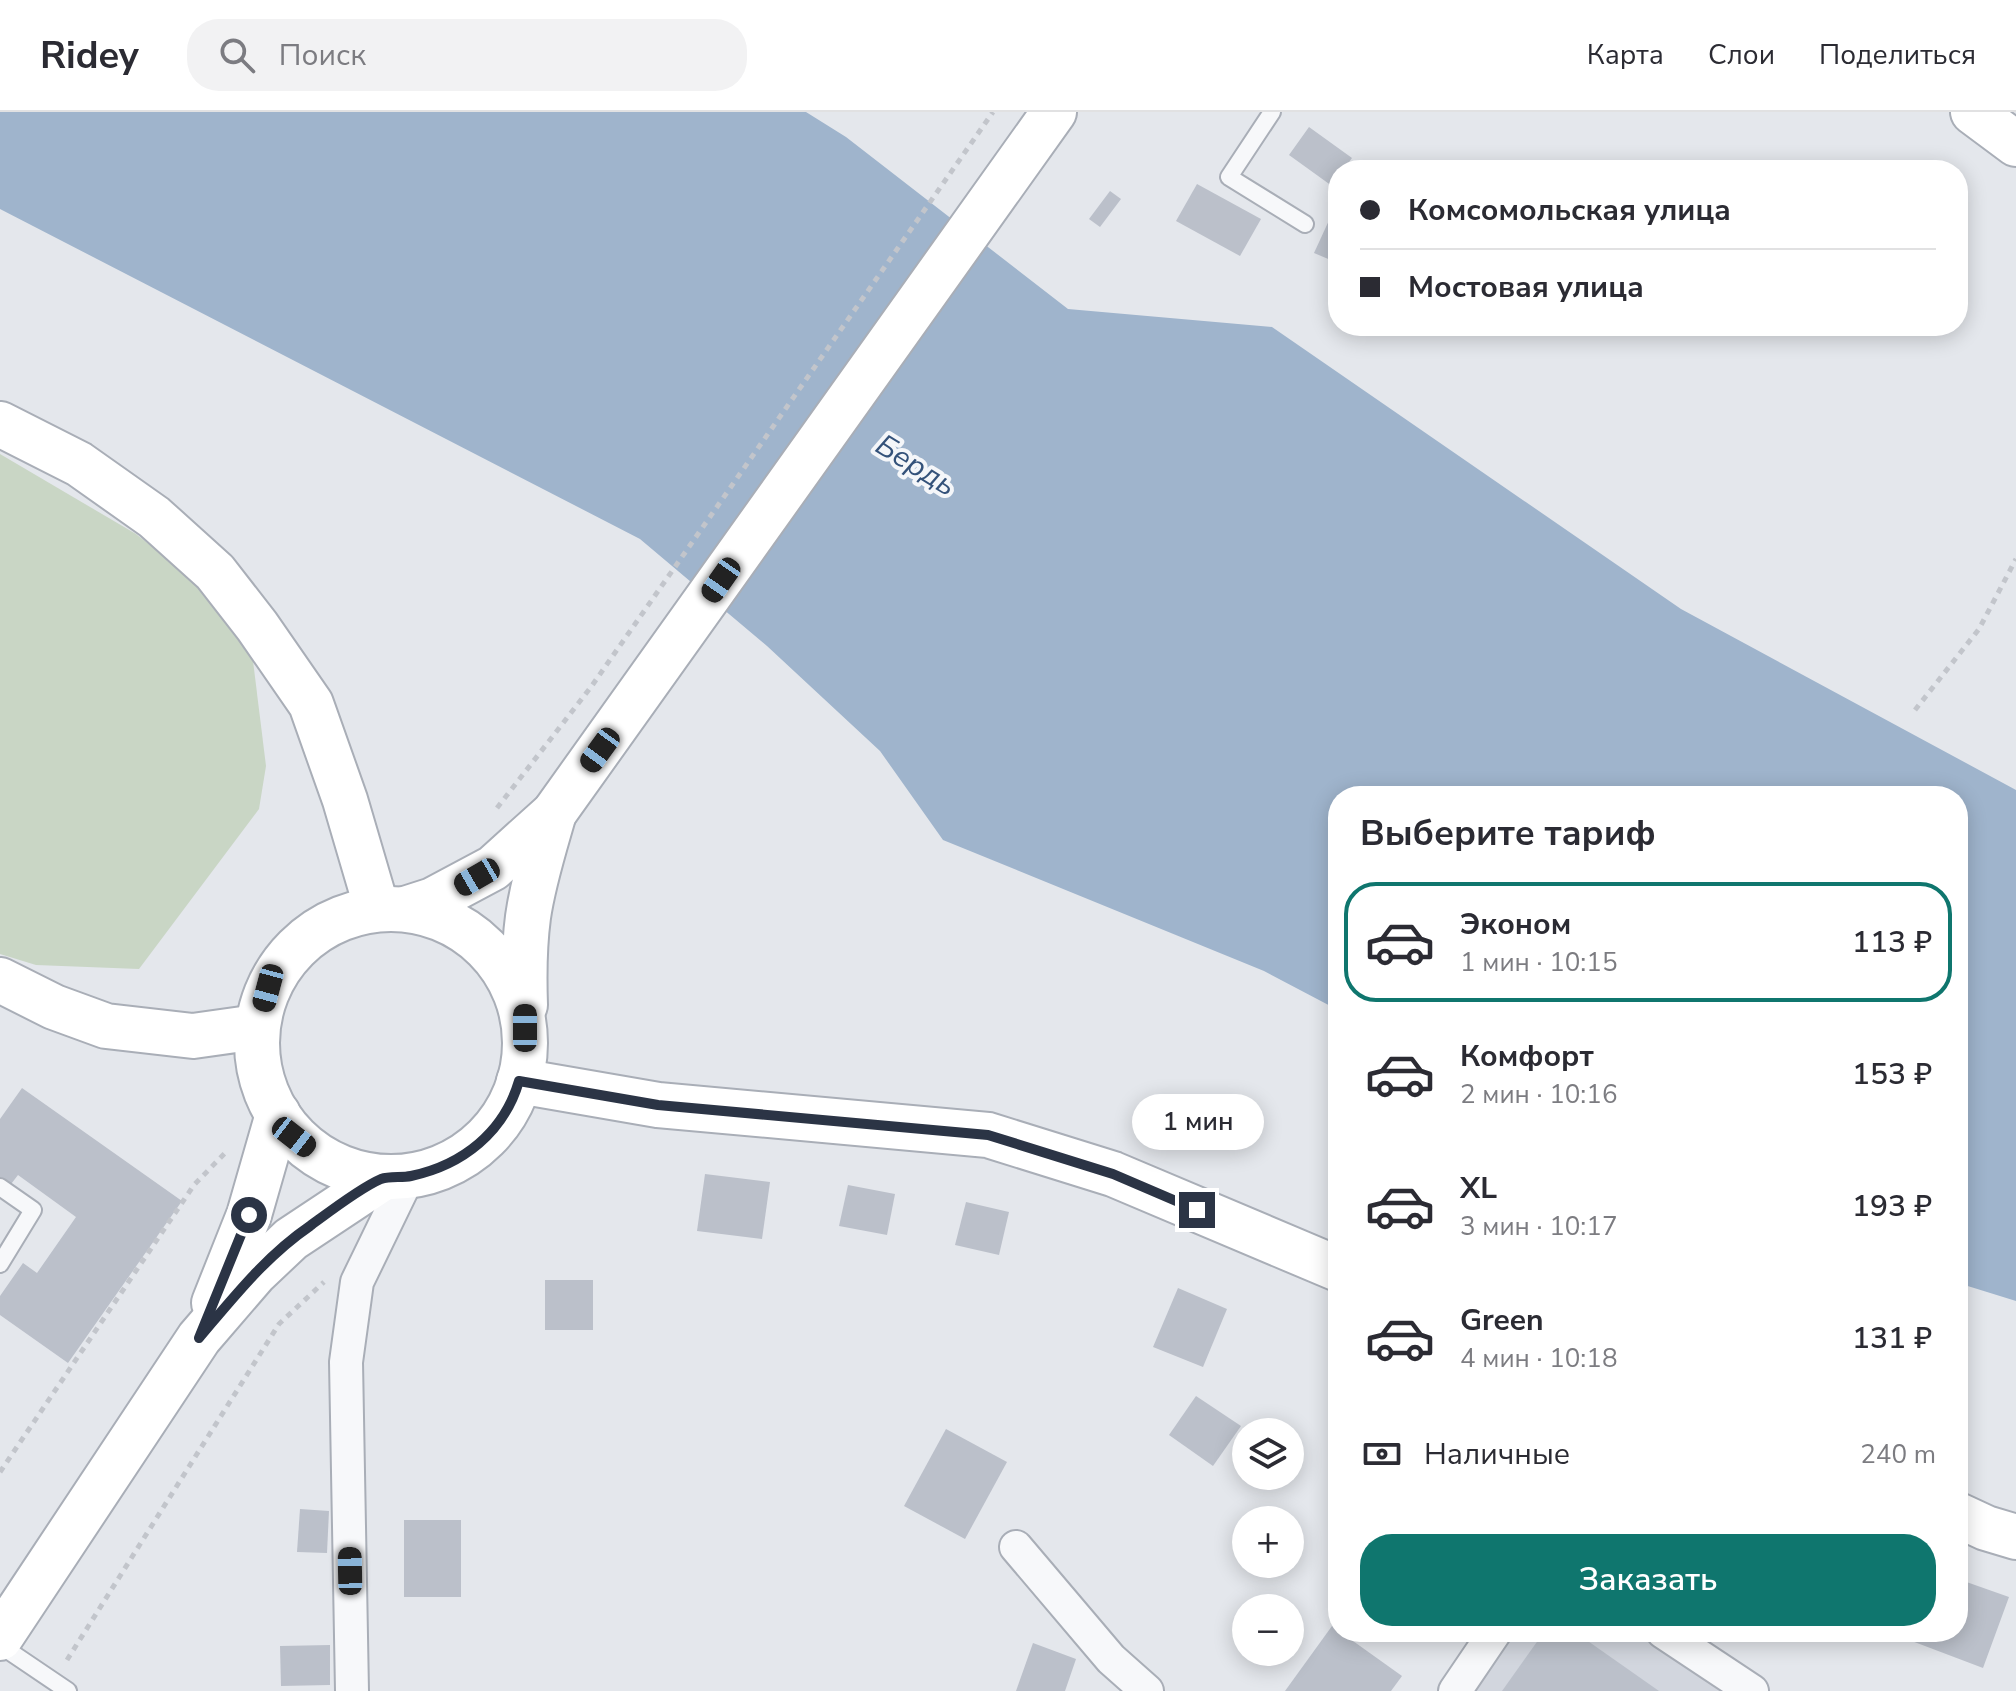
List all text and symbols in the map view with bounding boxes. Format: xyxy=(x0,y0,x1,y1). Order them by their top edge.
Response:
search box xyxy=(187,19,747,91)
text: Ridey xyxy=(40,30,139,81)
icon: search xyxy=(215,33,259,77)
text: Поиск xyxy=(279,35,366,76)
text: Карта xyxy=(1587,36,1664,74)
text: Слои xyxy=(1708,36,1775,74)
text: Поделиться xyxy=(1819,36,1976,74)
text: Комсомольская улица xyxy=(1408,190,1731,231)
text: Мостовая улица xyxy=(1408,267,1644,308)
water label: Бердь xyxy=(868,425,964,506)
car xyxy=(697,553,745,607)
car xyxy=(576,724,624,776)
text: Выберите тариф xyxy=(1360,809,1656,858)
car xyxy=(450,855,504,899)
text: Эконом xyxy=(1460,904,1571,945)
icon: car xyxy=(1364,906,1436,978)
text: 113 ₽ xyxy=(1852,922,1932,963)
text: 1 мин · 10:15 xyxy=(1460,945,1617,980)
car xyxy=(250,962,286,1014)
car xyxy=(513,1004,537,1052)
text: Комфорт xyxy=(1460,1036,1594,1077)
icon: car xyxy=(1364,1038,1436,1110)
text: 153 ₽ xyxy=(1852,1054,1932,1095)
text: 2 мин · 10:16 xyxy=(1460,1077,1617,1112)
callout: 1 мин xyxy=(1131,1094,1263,1150)
text: 1 мин xyxy=(1163,1104,1233,1139)
car xyxy=(268,1113,320,1161)
text: XL xyxy=(1460,1168,1497,1209)
icon: car xyxy=(1364,1170,1436,1242)
text: 193 ₽ xyxy=(1852,1186,1932,1227)
route end xyxy=(1179,1192,1215,1228)
route start xyxy=(231,1197,267,1233)
text: 3 мин · 10:17 xyxy=(1460,1209,1617,1244)
text: Green xyxy=(1460,1300,1544,1341)
icon: car xyxy=(1364,1302,1436,1374)
text: 131 ₽ xyxy=(1852,1318,1932,1359)
text: 4 мин · 10:18 xyxy=(1460,1341,1617,1376)
map controls xyxy=(1232,1418,1304,1666)
button: layers xyxy=(1232,1418,1304,1490)
icon: cash xyxy=(1360,1432,1404,1476)
text: Наличные xyxy=(1424,1434,1570,1475)
text: 240 m xyxy=(1860,1437,1936,1472)
button: + xyxy=(1232,1506,1304,1578)
button: Заказать xyxy=(1360,1534,1936,1626)
car xyxy=(338,1547,362,1595)
button: − xyxy=(1232,1594,1304,1666)

